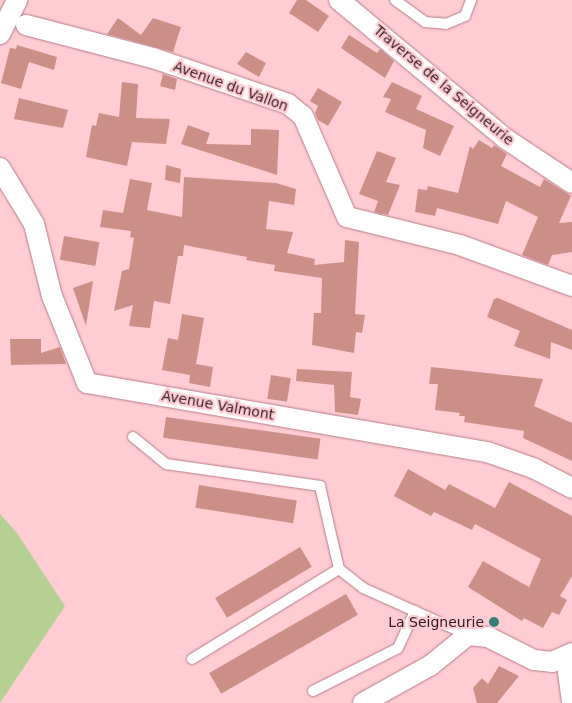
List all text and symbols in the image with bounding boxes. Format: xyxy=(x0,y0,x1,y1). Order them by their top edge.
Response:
street label: Traverse de la Seigneurie xyxy=(371,21,517,149)
street label: Avenue du Vallon xyxy=(171,57,291,115)
street label: Avenue Valmont xyxy=(160,387,276,423)
place label: La Seigneurie xyxy=(388,614,484,630)
marker: La Seigneurie xyxy=(488,616,500,628)

